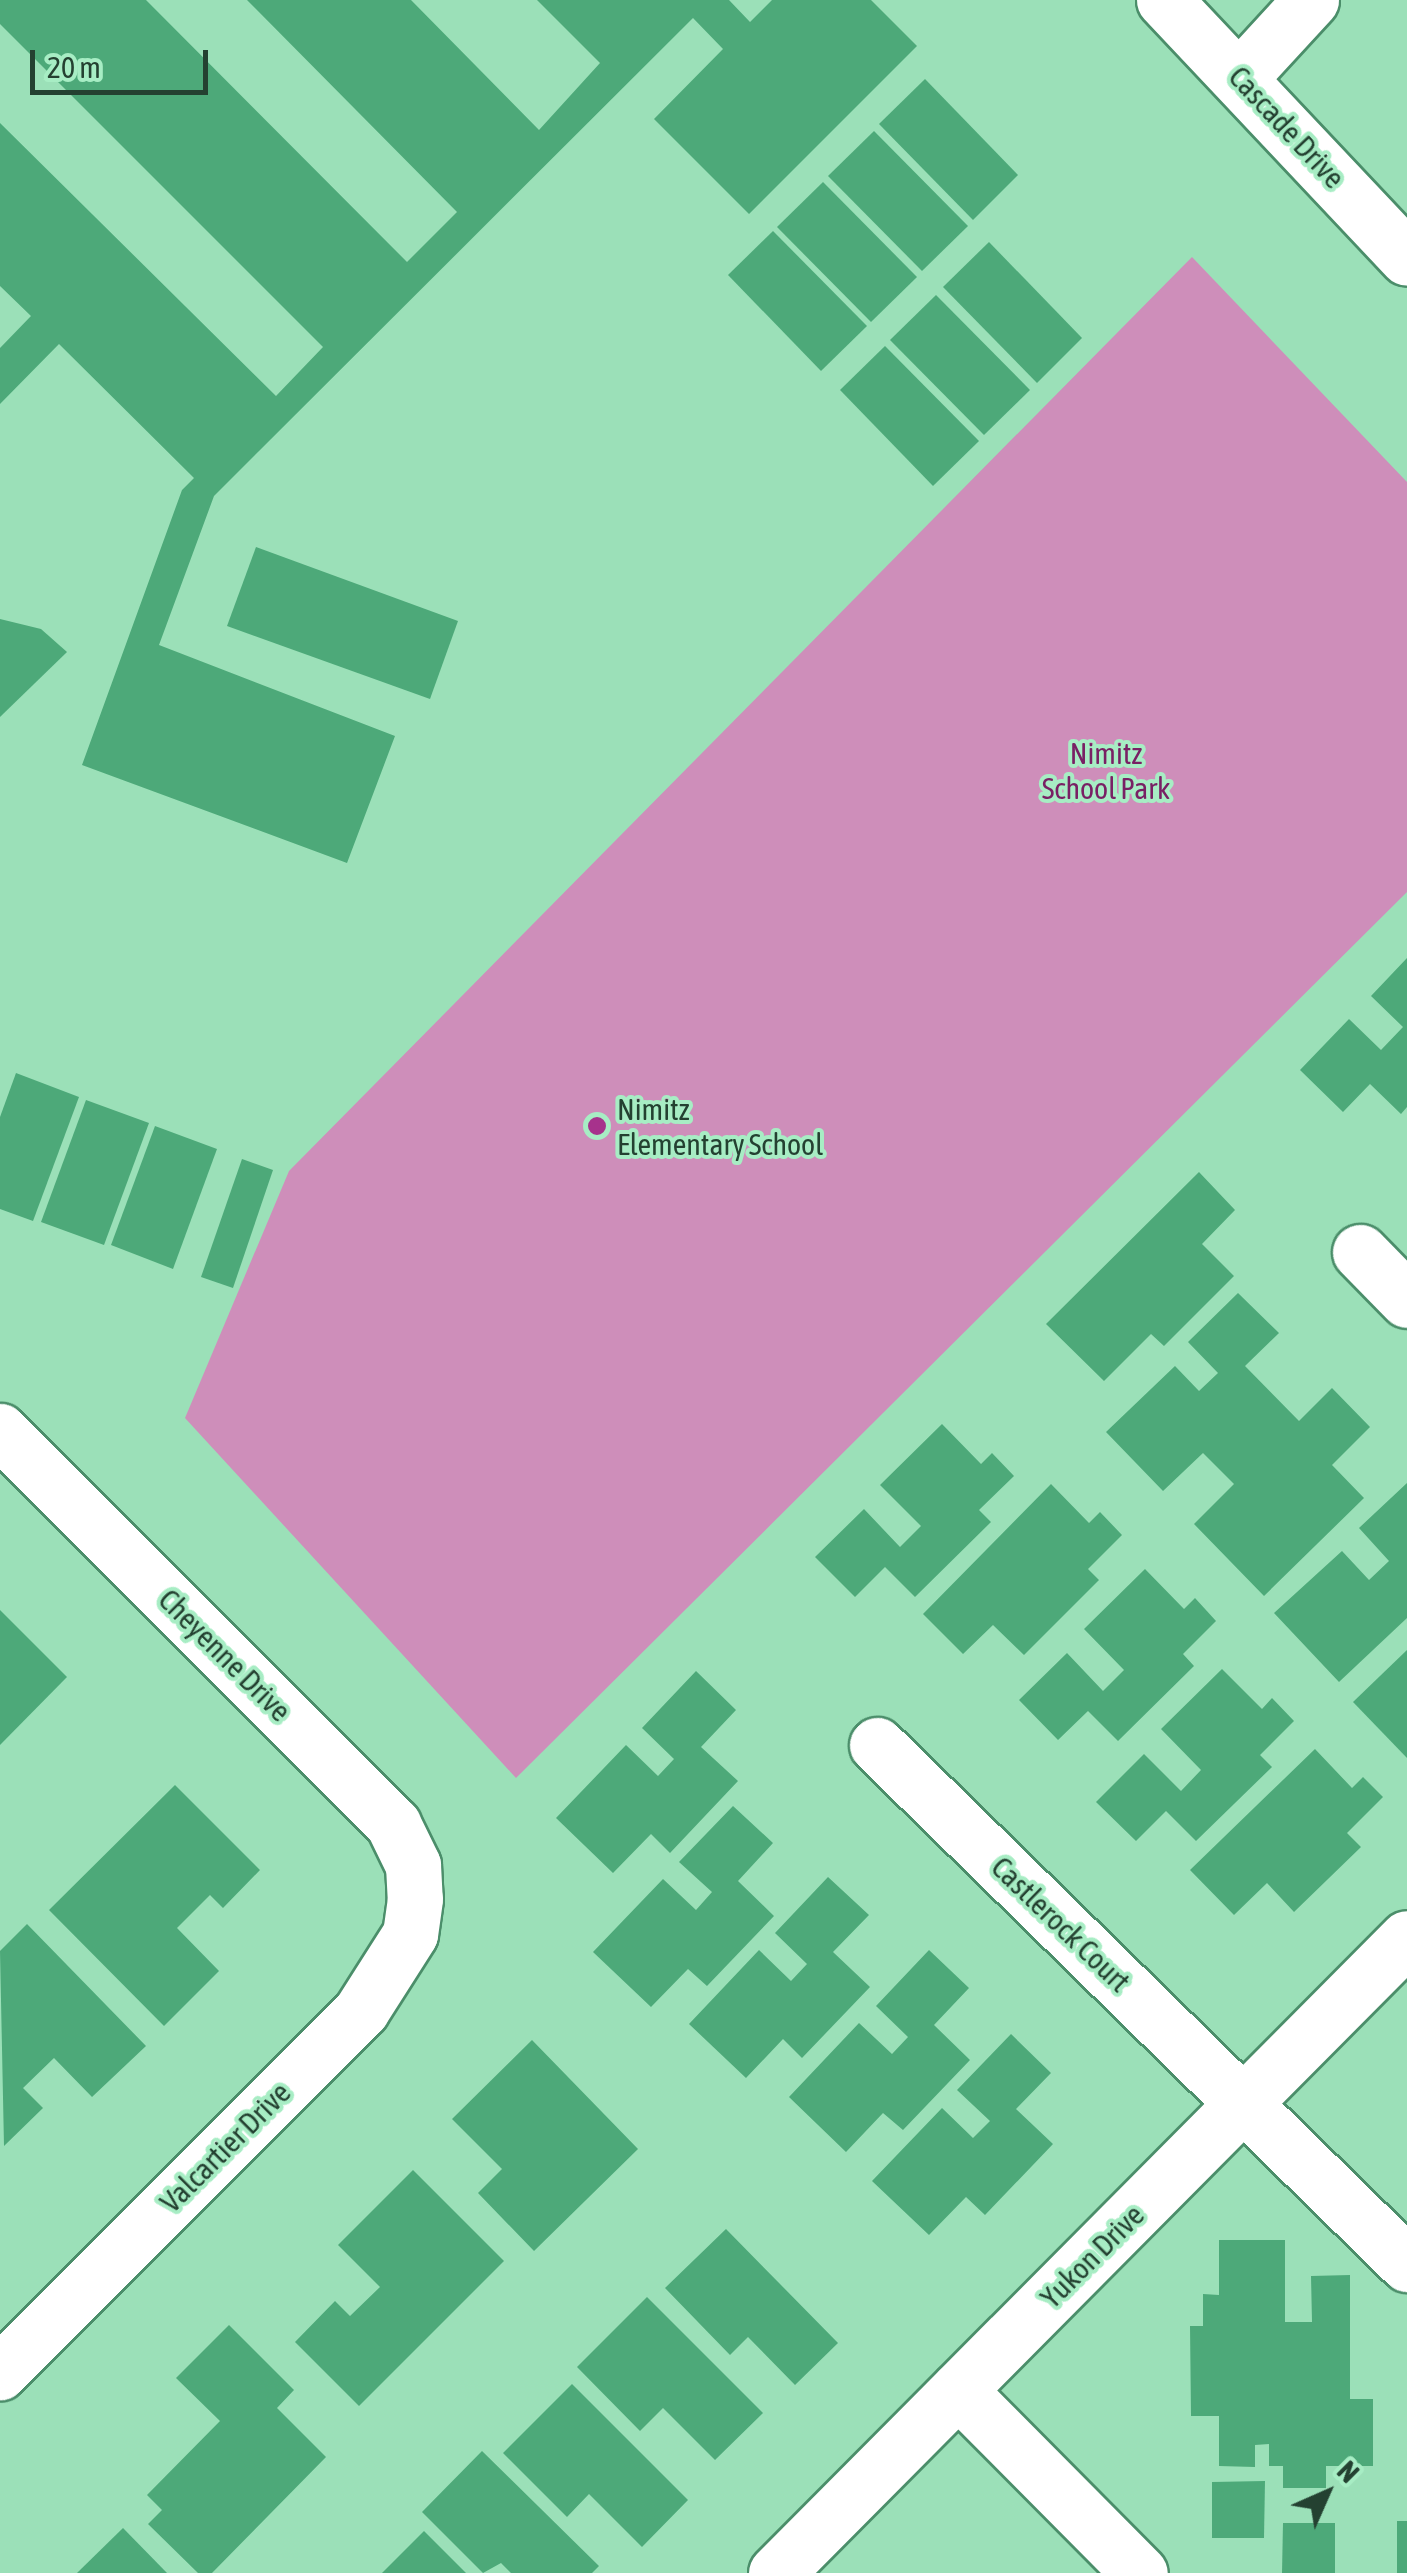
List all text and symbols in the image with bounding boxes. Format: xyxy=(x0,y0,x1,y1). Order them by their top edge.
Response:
scale bar xyxy=(35,30,212,92)
text: 20 m xyxy=(47,50,101,84)
street label: Cascade Drive xyxy=(1222,59,1352,195)
park label: Nimitz School Park xyxy=(1042,735,1170,806)
place label: Nimitz Elementary School xyxy=(617,1091,823,1162)
marker: Nimitz Elementary School xyxy=(586,1115,608,1137)
street label: Cheyenne Drive xyxy=(151,1581,299,1729)
street label: Castlerock Court xyxy=(984,1849,1138,1999)
street label: Valcartier Drive xyxy=(152,2074,298,2220)
street label: Yukon Drive xyxy=(1033,2197,1151,2315)
north arrow xyxy=(1277,2443,1377,2543)
text: N xyxy=(1331,2455,1365,2489)

